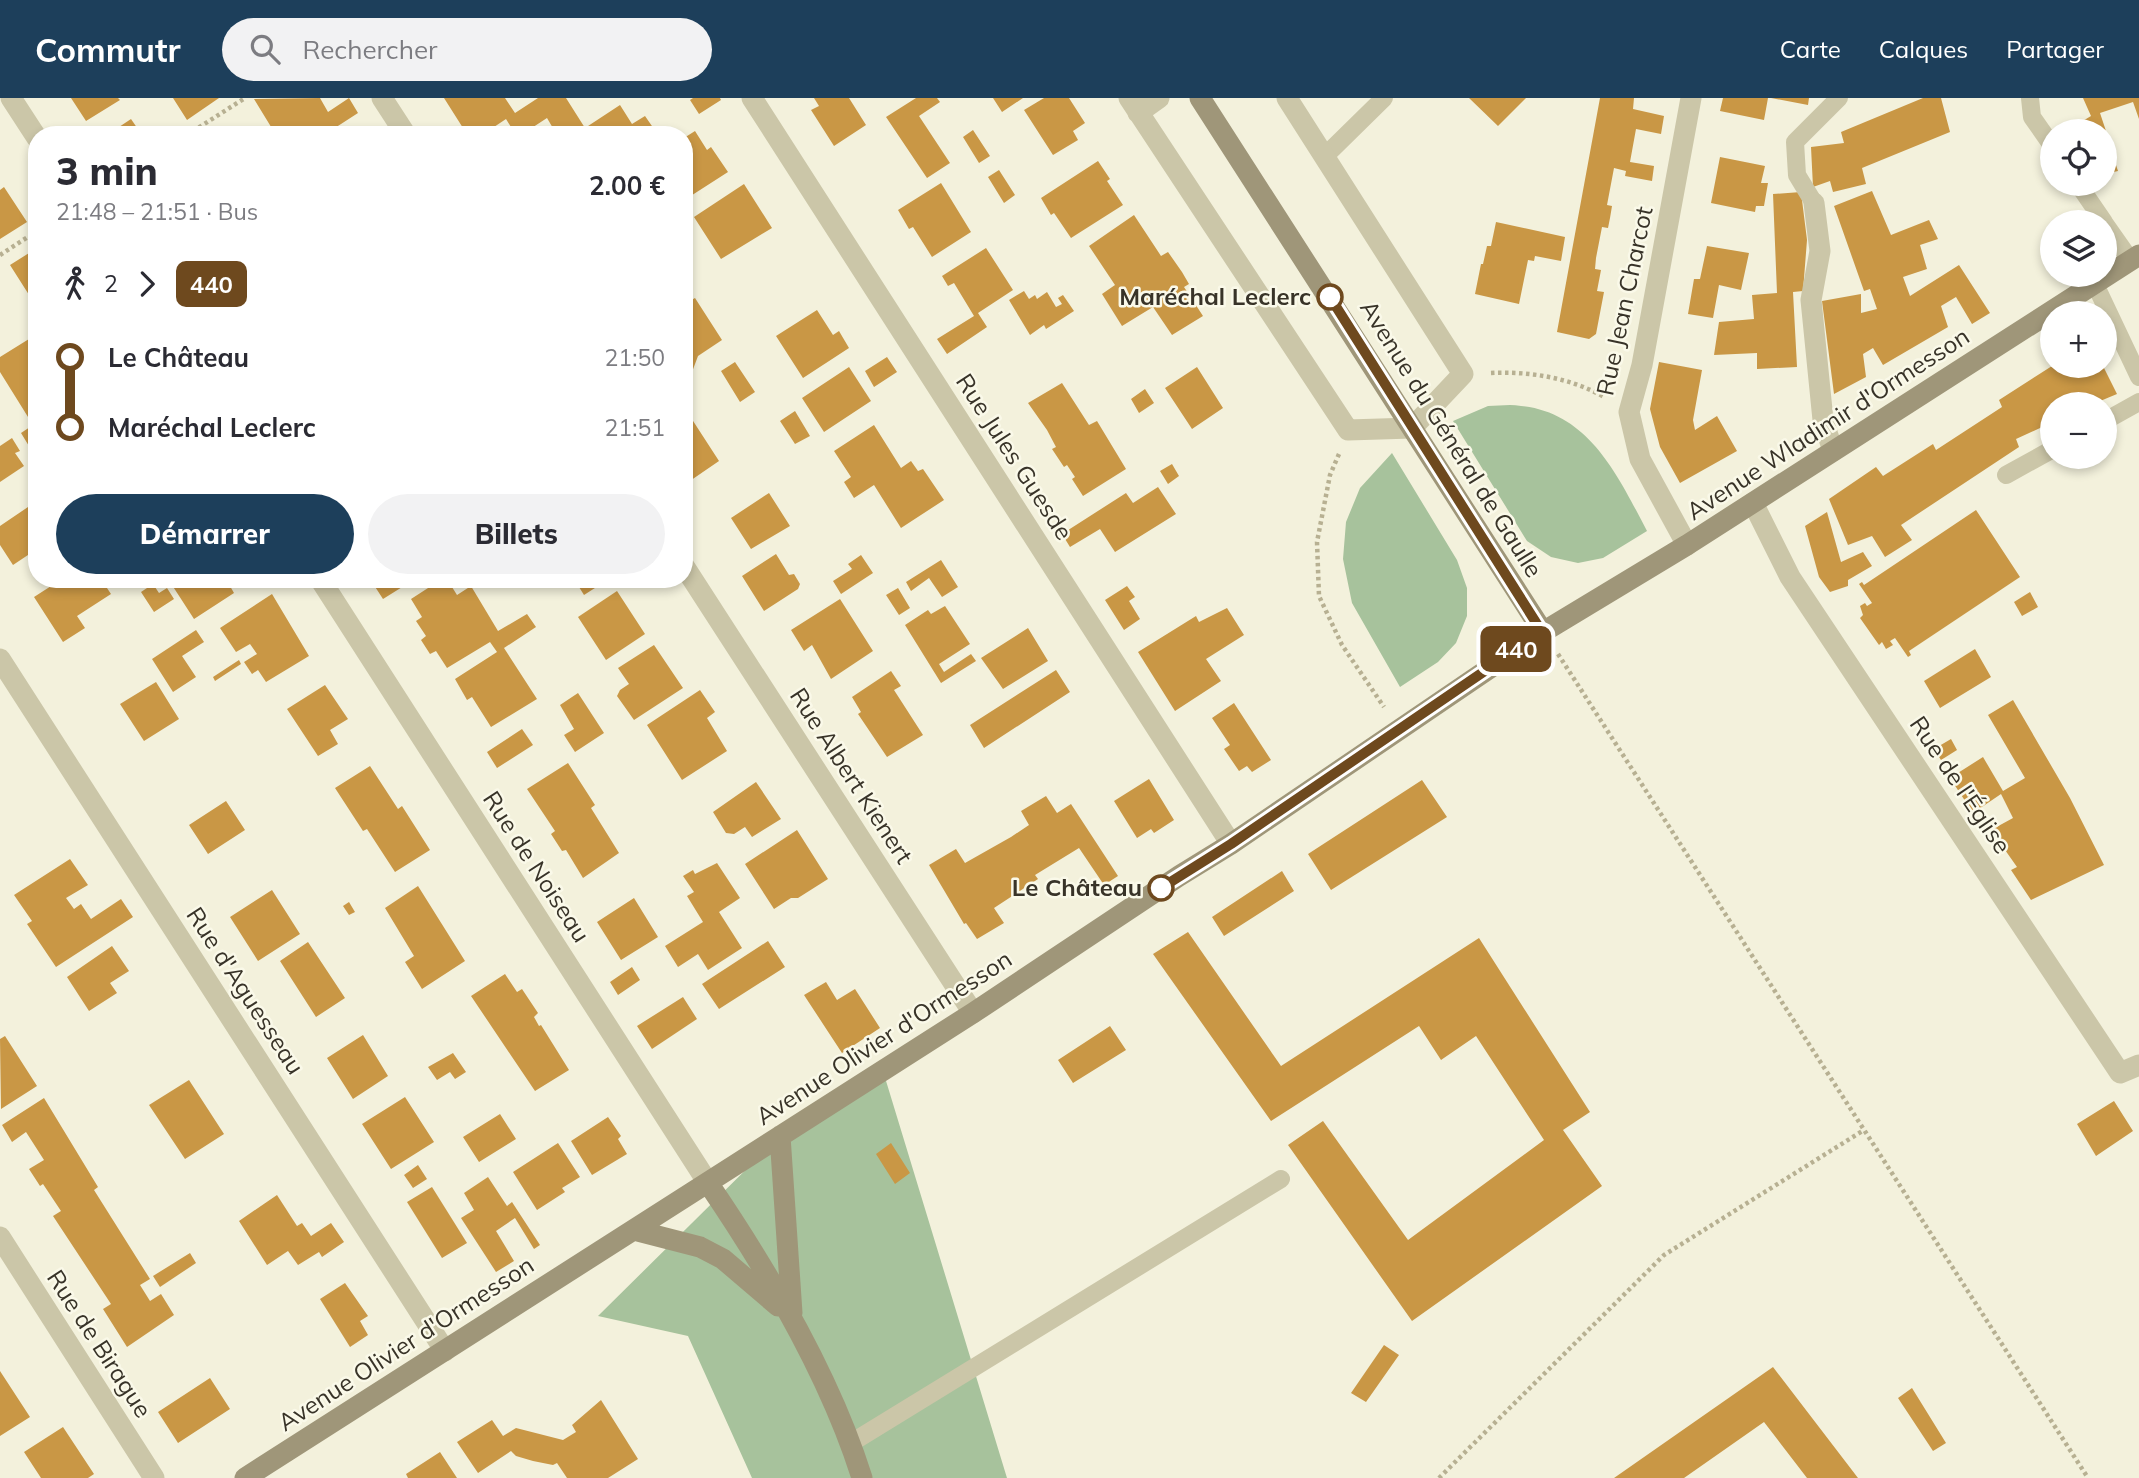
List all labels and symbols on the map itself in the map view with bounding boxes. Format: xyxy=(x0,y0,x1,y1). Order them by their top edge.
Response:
street label: Rue Jean Charcot xyxy=(1589,204,1659,398)
place label: Maréchal Leclerc xyxy=(1119,281,1311,311)
marker: Maréchal Leclerc xyxy=(1317,284,1343,310)
street label: Avenue du Général de Gaulle xyxy=(1354,294,1550,583)
street label: Avenue Wladimir d'Ormesson xyxy=(1680,320,1975,526)
street label: Rue Jules Guesde xyxy=(950,368,1080,545)
line badge: 440 xyxy=(1476,626,1556,672)
street label: Rue Albert Kienert xyxy=(784,682,920,869)
street label: Rue de l'Église xyxy=(1904,710,2018,859)
street label: Rue de Noiseau xyxy=(477,785,597,948)
place label: Le Château xyxy=(1012,872,1142,902)
marker: Le Château xyxy=(1148,875,1174,901)
street label: Rue d'Aguesseau xyxy=(181,901,311,1080)
street label: Avenue Olivier d'Ormesson xyxy=(750,943,1017,1131)
street label: Avenue Olivier d'Ormesson xyxy=(272,1249,539,1437)
street label: Rue de Birague xyxy=(41,1264,159,1423)

